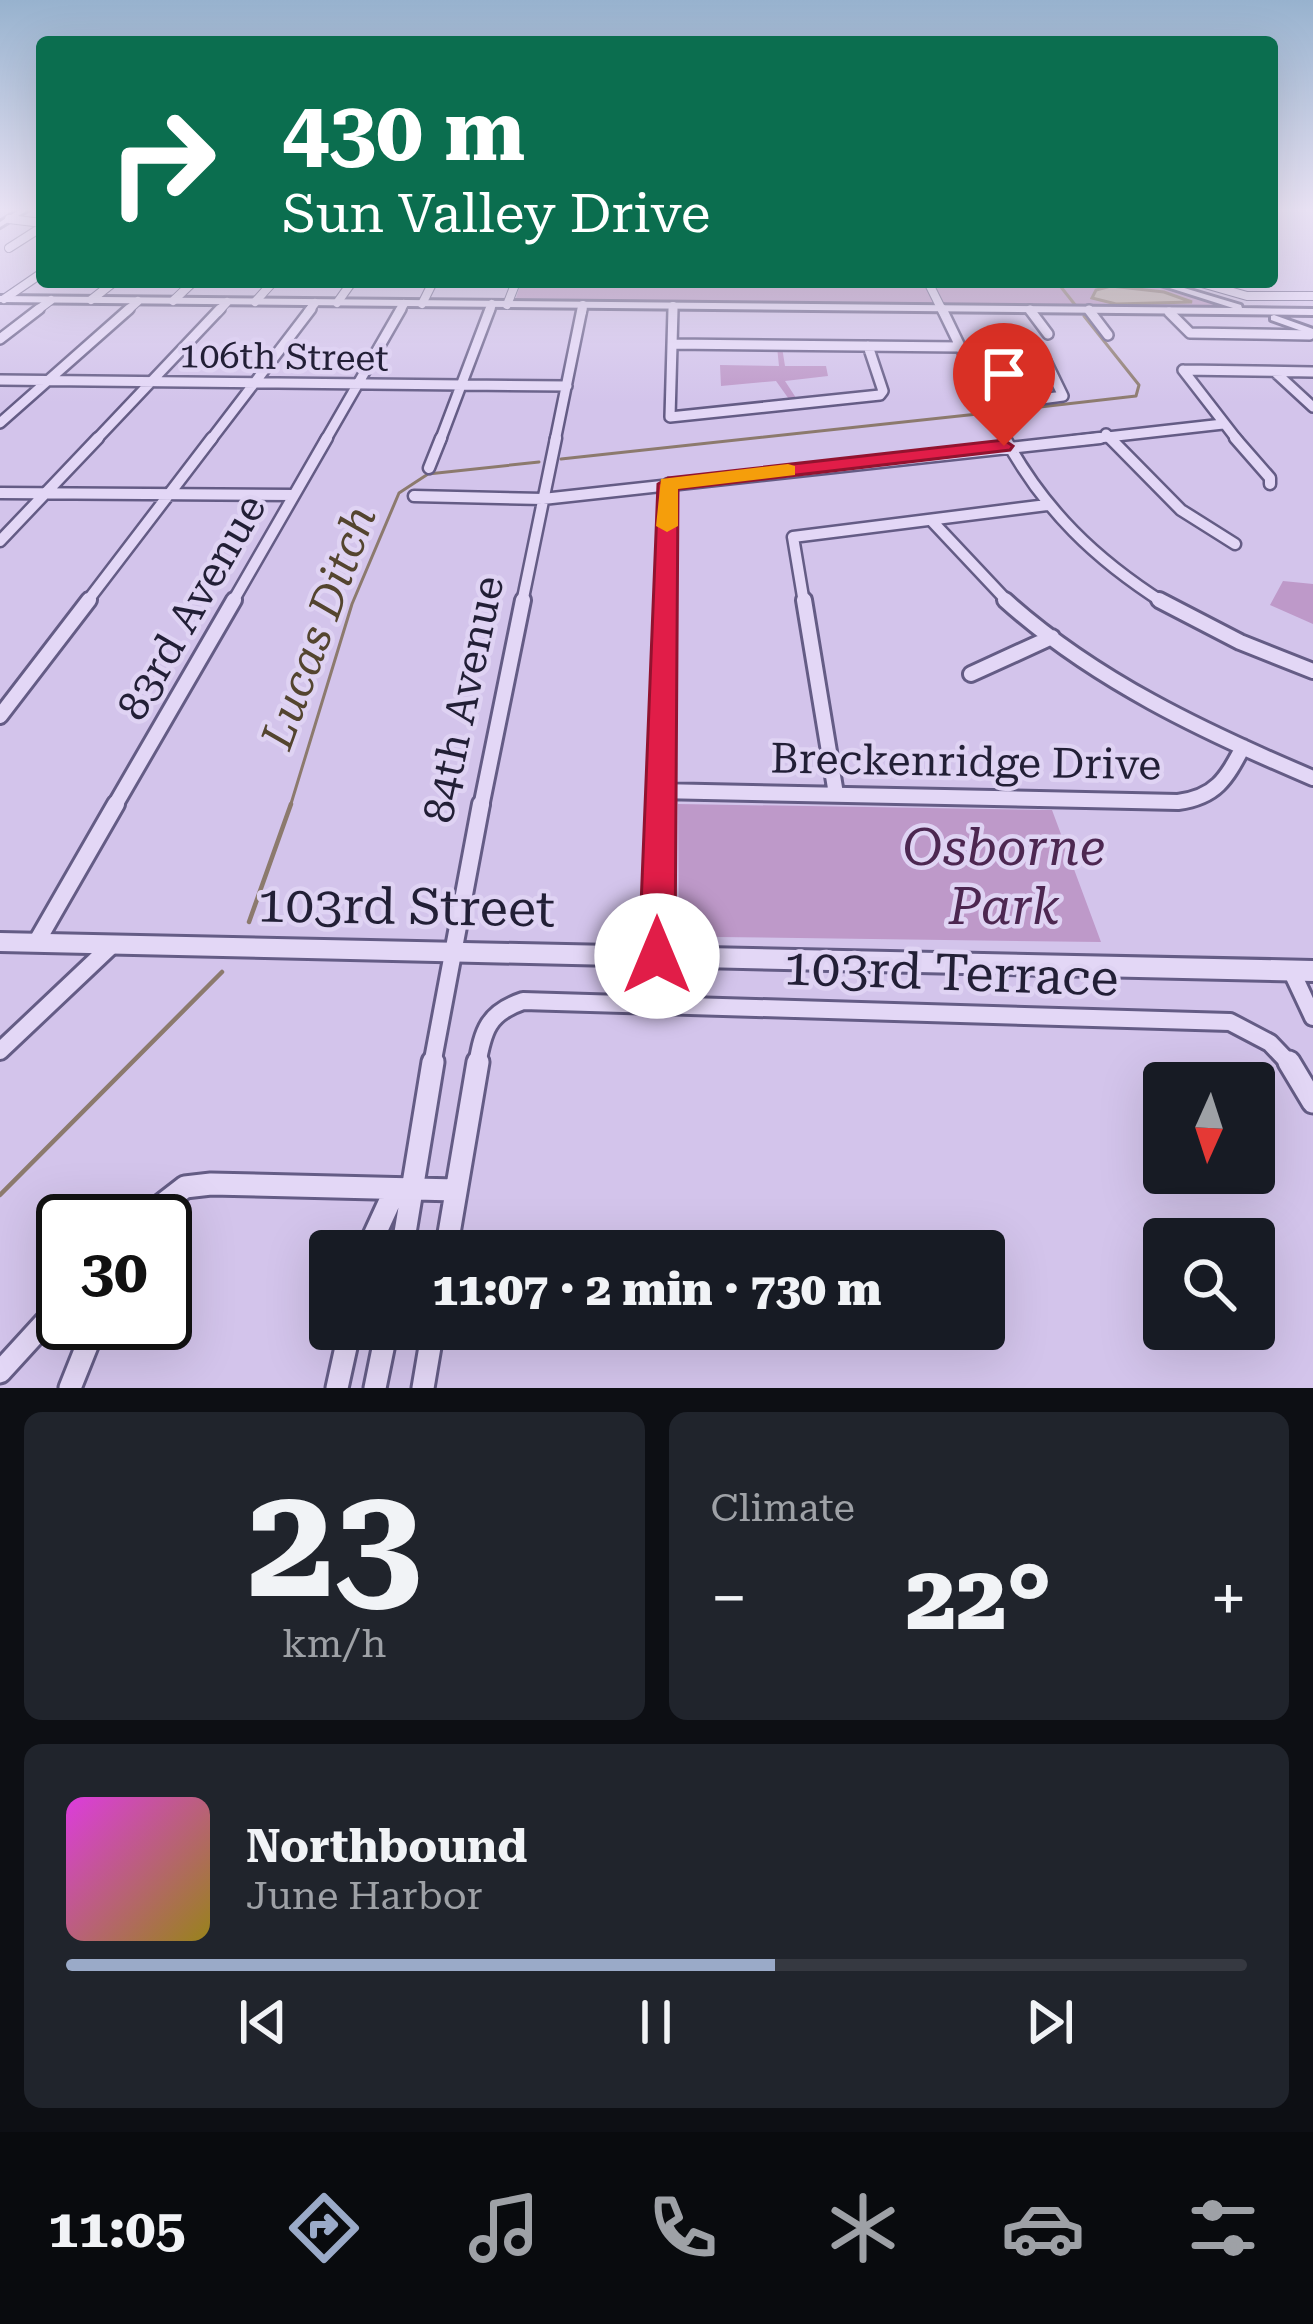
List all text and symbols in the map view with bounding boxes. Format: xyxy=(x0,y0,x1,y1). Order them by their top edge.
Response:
text: 430 m xyxy=(282,82,525,180)
icon: right xyxy=(84,84,240,240)
text: Sun Valley Drive xyxy=(282,182,710,245)
pin xyxy=(953,323,1055,446)
street label: 106th Street xyxy=(179,334,389,380)
icon: arrive xyxy=(971,341,1037,407)
street label: 83rd Avenue xyxy=(107,486,276,729)
water label: Lucas Ditch xyxy=(250,499,387,757)
street label: 84th Avenue xyxy=(413,571,514,827)
street label: Breckenridge Drive xyxy=(770,734,1162,789)
park label: Osborne Park xyxy=(903,818,1105,936)
street label: 103rd Street xyxy=(256,874,555,939)
position arrow xyxy=(594,893,720,1019)
street label: 103rd Terrace xyxy=(782,937,1120,1008)
north arrow xyxy=(1143,1062,1275,1194)
map controls xyxy=(1143,1062,1275,1350)
speed limit sign: 30 xyxy=(36,1194,192,1350)
button: search xyxy=(1143,1218,1275,1350)
text: 11:07 · 2 min · 730 m xyxy=(433,1263,881,1316)
text: 23 xyxy=(247,1451,422,1634)
text: Climate xyxy=(711,1485,855,1531)
text: 22° xyxy=(906,1546,1052,1651)
text: − xyxy=(711,1560,747,1637)
text: + xyxy=(1210,1560,1247,1637)
text: km/h xyxy=(282,1621,386,1667)
text: Northbound xyxy=(246,1820,527,1873)
text: June Harbor xyxy=(246,1873,483,1919)
icon: previous xyxy=(230,1989,296,2055)
icon: pause xyxy=(623,1989,689,2055)
icon: next xyxy=(1017,1989,1083,2055)
icon: directions xyxy=(282,2186,366,2270)
icon: music xyxy=(462,2186,546,2270)
icon: phone xyxy=(641,2186,725,2270)
icon: climate xyxy=(821,2186,905,2270)
icon: car xyxy=(1001,2186,1085,2270)
icon: filters xyxy=(1181,2186,1265,2270)
text: 11:05 xyxy=(48,2197,186,2260)

